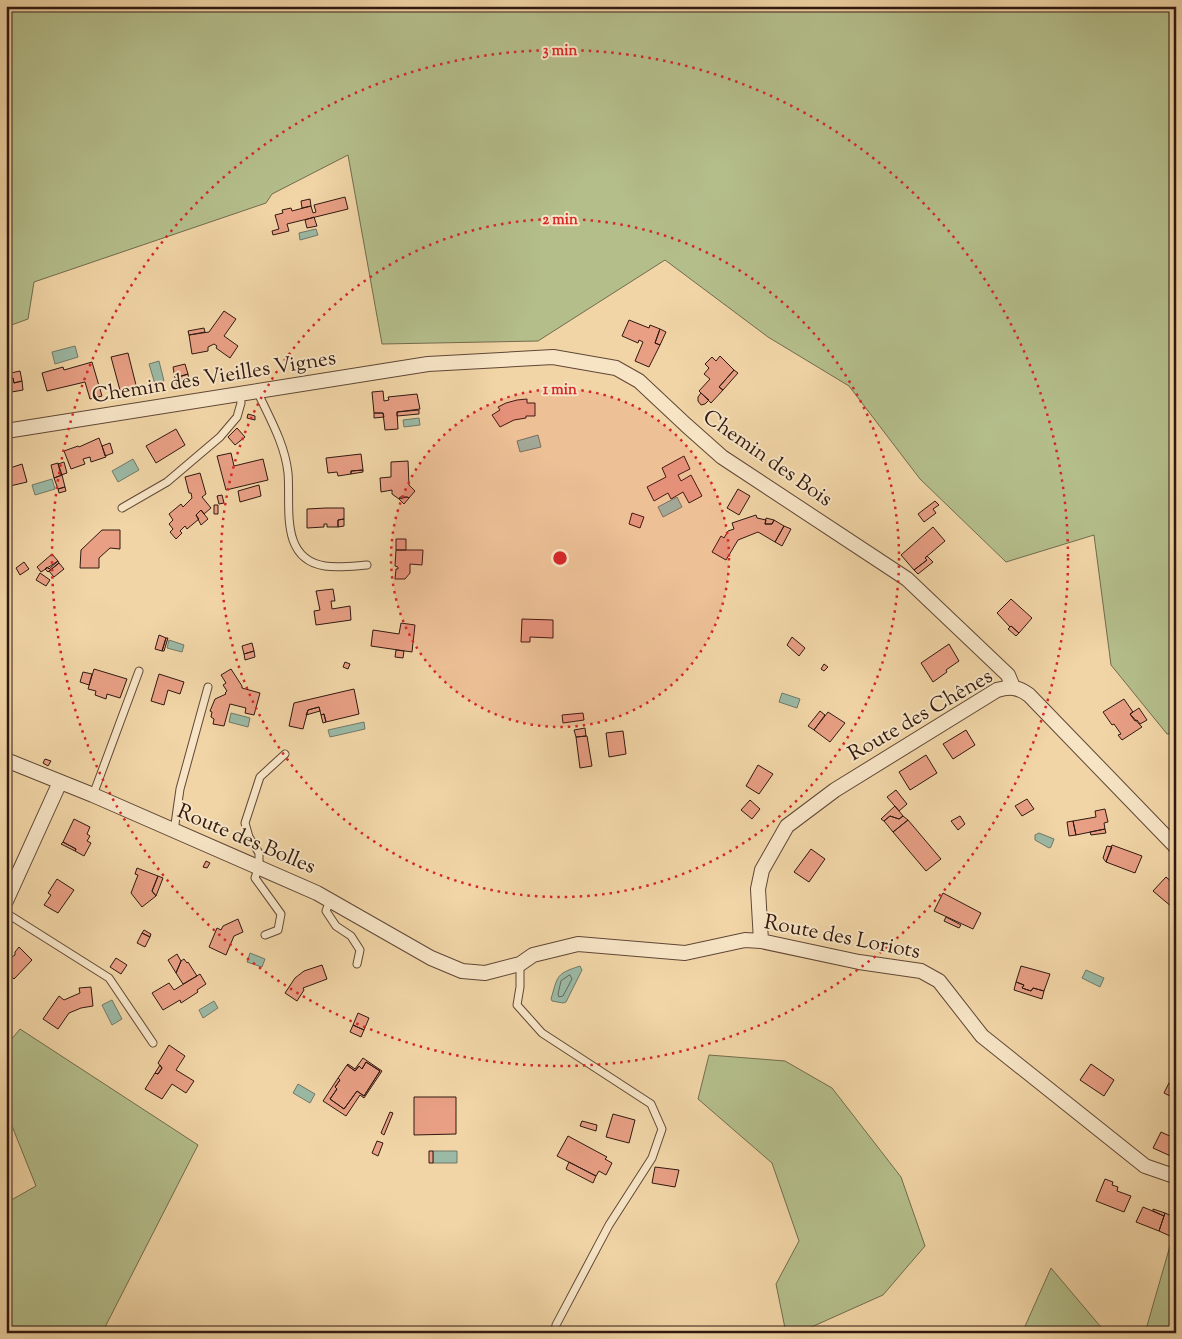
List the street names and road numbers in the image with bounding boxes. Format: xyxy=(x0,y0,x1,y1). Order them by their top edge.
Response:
street label: Chemin des Vieilles Vignes xyxy=(90,344,338,412)
street label: Chemin des Bois xyxy=(696,403,838,515)
street label: Route des Chênes xyxy=(843,662,999,770)
street label: Route des Bolles xyxy=(172,797,320,883)
street label: Route des Loriots xyxy=(761,908,923,968)

